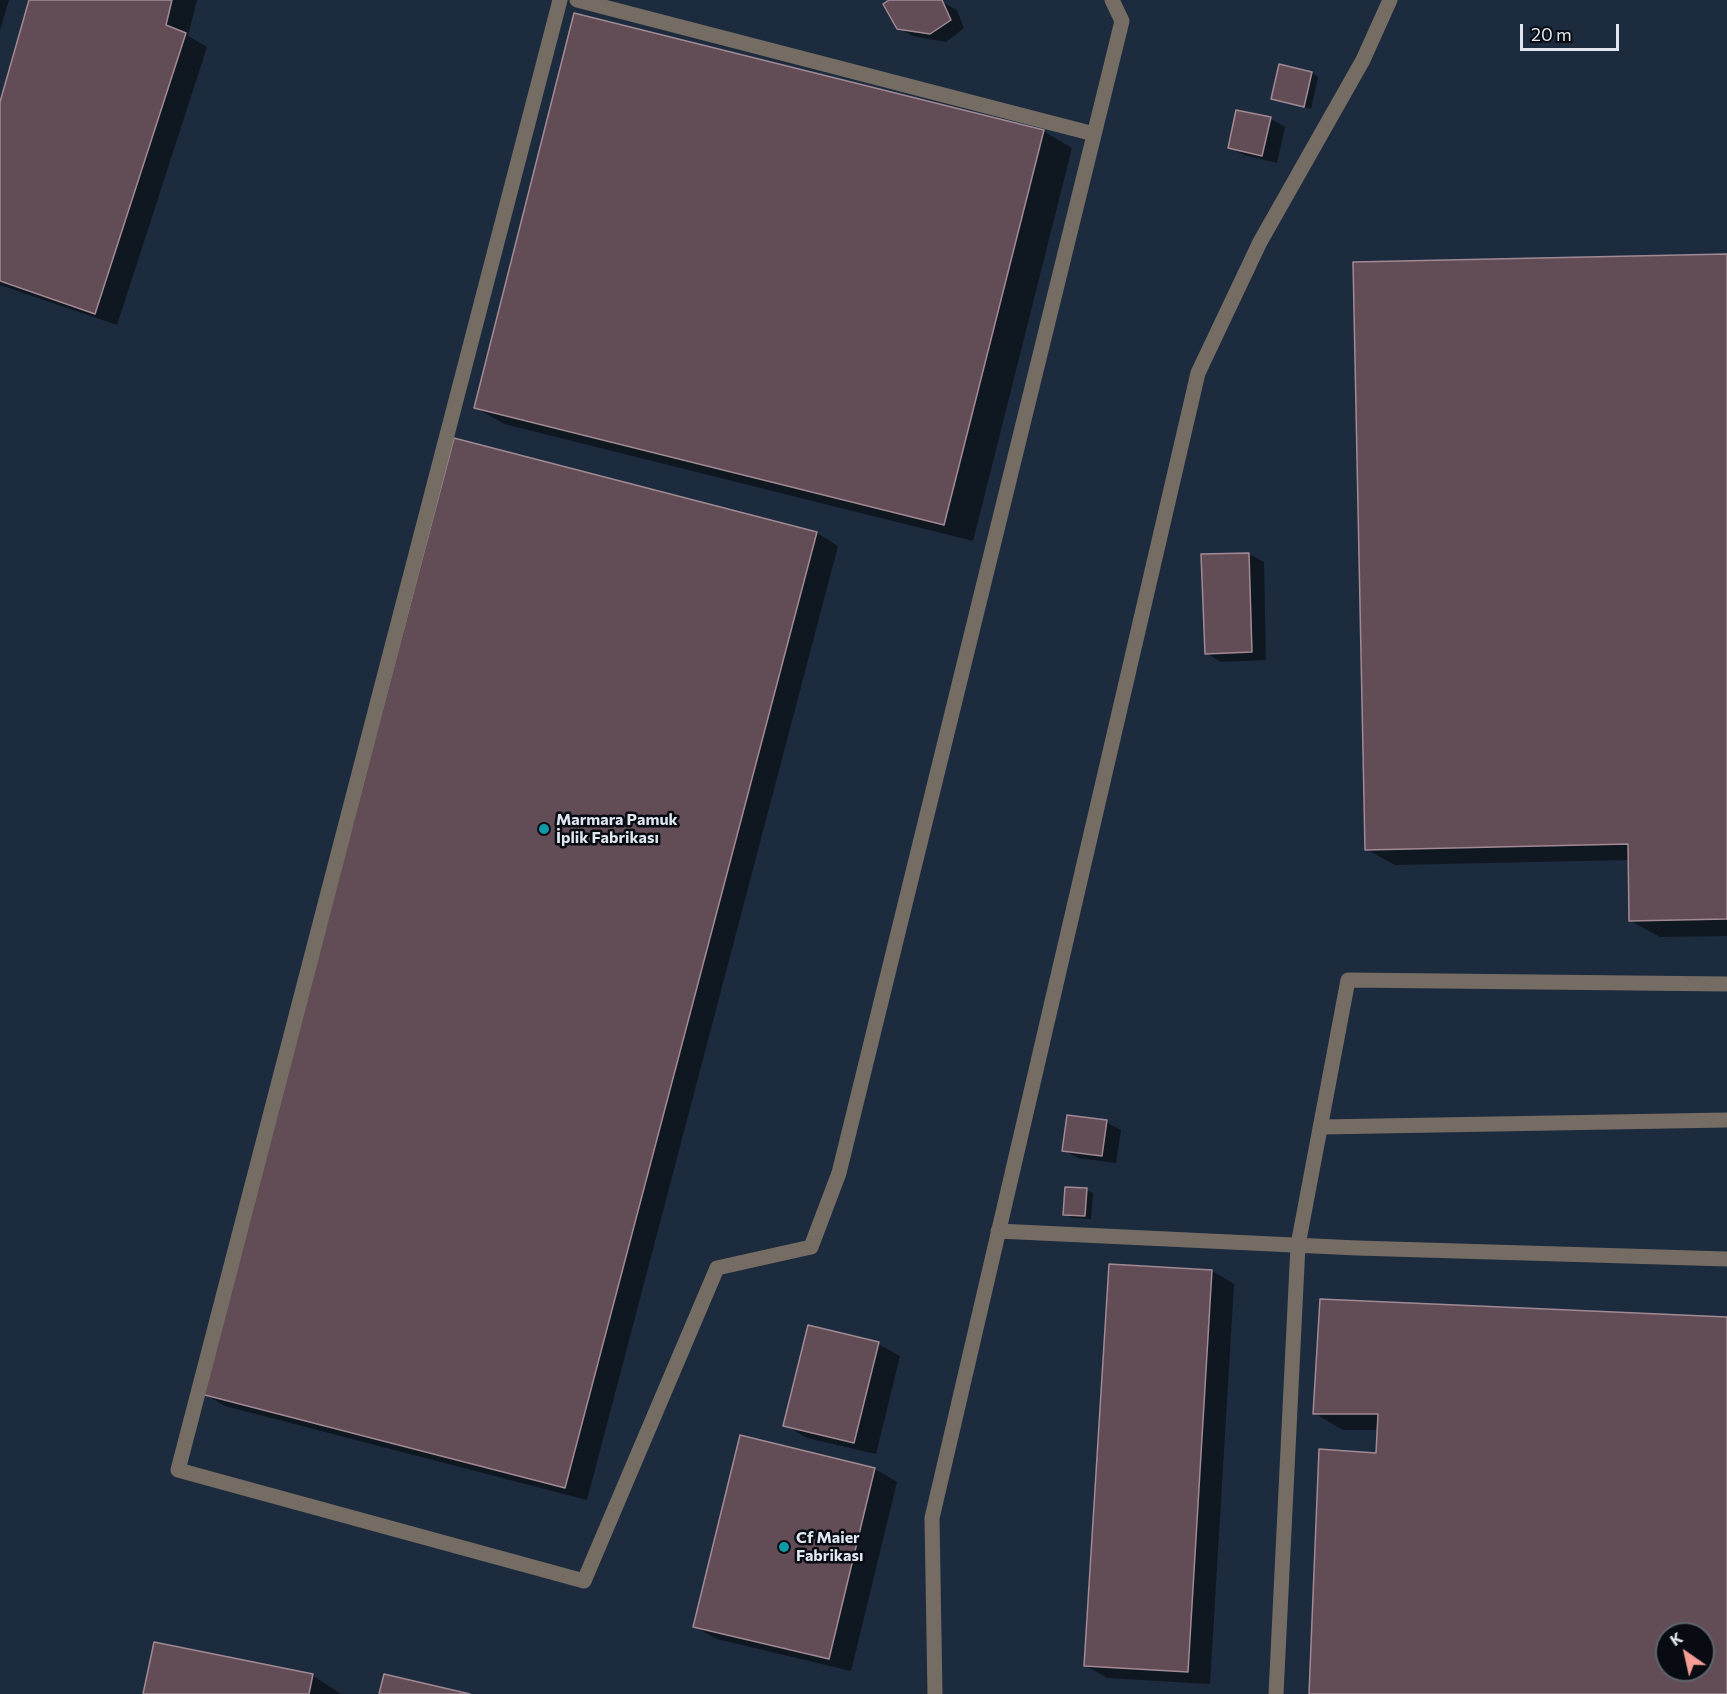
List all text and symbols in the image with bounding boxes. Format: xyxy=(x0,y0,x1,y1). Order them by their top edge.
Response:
scale bar xyxy=(1523,12,1622,50)
text: 20 m xyxy=(1531,23,1572,45)
place label: Marmara Pamuk İplik Fabrikası xyxy=(556,810,678,848)
marker: Marmara Pamuk İplik Fabrikası xyxy=(537,822,551,836)
place label: Cf Maier Fabrikası xyxy=(796,1528,863,1566)
marker: Cf Maier Fabrikası xyxy=(777,1540,791,1554)
north arrow xyxy=(1655,1622,1715,1682)
text: K xyxy=(1666,1627,1686,1649)

